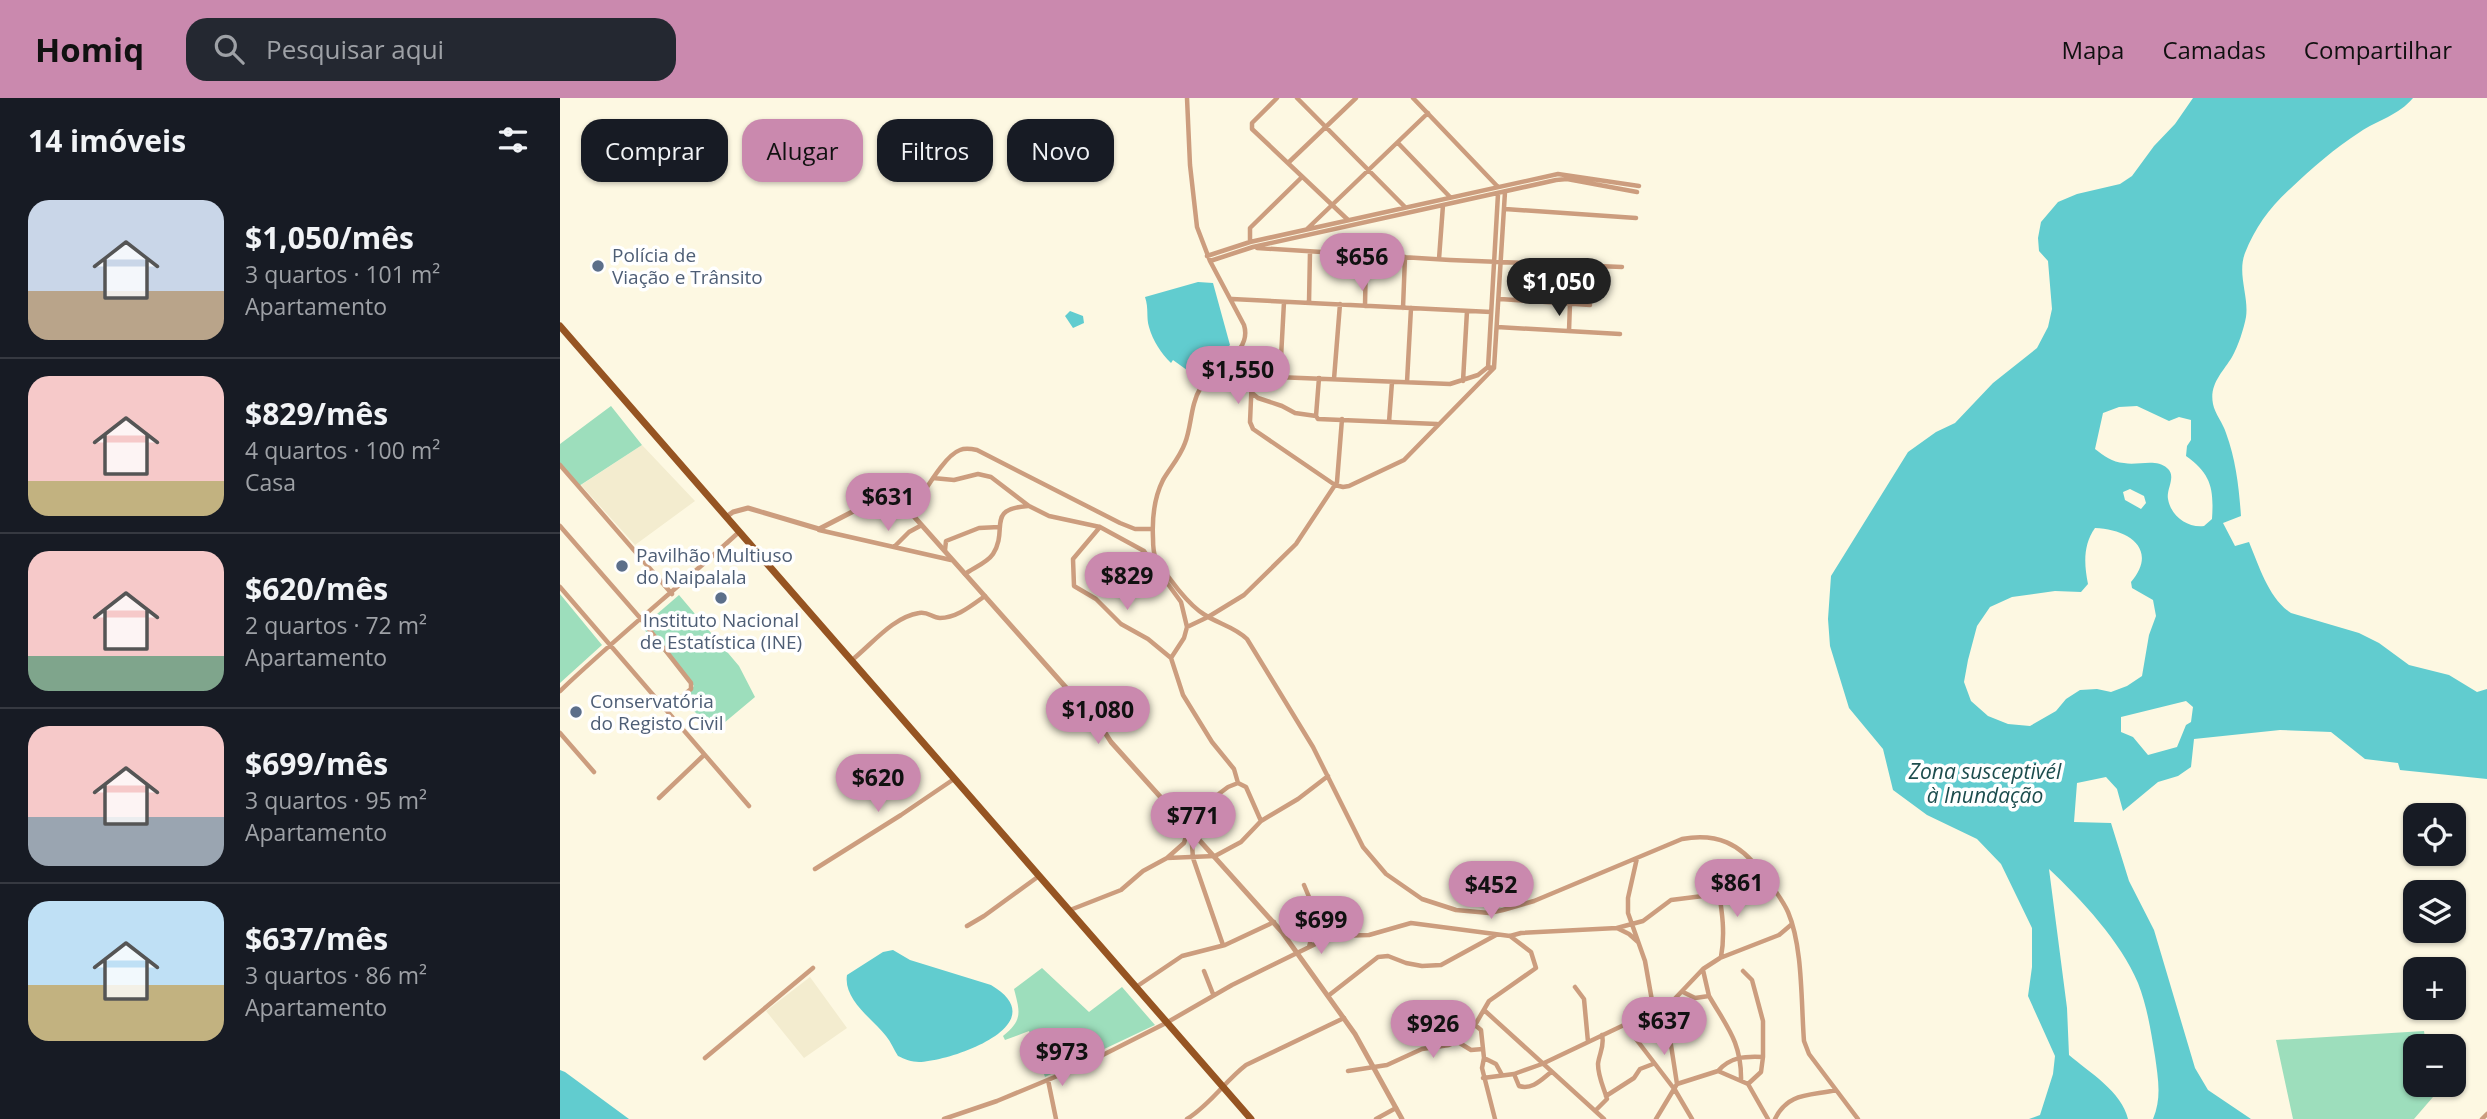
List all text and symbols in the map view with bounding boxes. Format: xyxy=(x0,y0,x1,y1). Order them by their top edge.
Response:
search box xyxy=(186,18,676,81)
text: Homiq xyxy=(35,27,144,72)
icon: search xyxy=(210,30,248,68)
text: Pesquisar aqui xyxy=(266,31,444,67)
text: Mapa xyxy=(2061,33,2124,66)
text: Camadas xyxy=(2162,33,2266,66)
text: Compartilhar xyxy=(2304,33,2452,66)
chip: Comprar xyxy=(581,119,728,182)
chip: Alugar xyxy=(742,119,863,182)
chip: Filtros xyxy=(877,119,993,182)
chip: Novo xyxy=(1007,119,1114,182)
text: 14 imóveis xyxy=(28,120,186,161)
icon: filters xyxy=(494,121,532,159)
text: $1,050/mês xyxy=(245,217,414,258)
icon: home xyxy=(84,228,168,312)
pin: $656 xyxy=(1321,234,1403,293)
text: $656 xyxy=(1336,240,1388,272)
place label: Polícia de Viação e Trânsito xyxy=(612,242,763,290)
text: 3 quartos · 101 m² xyxy=(245,258,440,290)
marker: Polícia de Viação e Trânsito xyxy=(590,258,606,274)
pin: $1,050 xyxy=(1502,258,1616,318)
text: $1,050 xyxy=(1523,265,1595,297)
text: Apartamento xyxy=(245,290,387,322)
pin: $1,550 xyxy=(1181,346,1295,406)
text: $1,550 xyxy=(1202,353,1274,385)
text: $829/mês xyxy=(245,393,388,434)
icon: home xyxy=(84,404,168,488)
text: 4 quartos · 100 m² xyxy=(245,434,440,466)
text: Casa xyxy=(245,466,296,498)
pin: $631 xyxy=(847,474,929,533)
text: $631 xyxy=(862,480,914,512)
place label: Pavilhão Multiuso do Naipalala xyxy=(636,542,793,590)
pin: $829 xyxy=(1086,552,1168,612)
marker: Pavilhão Multiuso do Naipalala xyxy=(614,558,630,574)
text: $829 xyxy=(1101,559,1153,591)
text: $620/mês xyxy=(245,568,388,609)
icon: home xyxy=(84,579,168,663)
marker: Instituto Nacional de Estatística (INE) xyxy=(713,590,729,606)
place label: Instituto Nacional de Estatística (INE) xyxy=(640,607,802,655)
text: 2 quartos · 72 m² xyxy=(245,609,427,641)
text: Apartamento xyxy=(245,641,387,673)
pin: $1,080 xyxy=(1041,686,1155,746)
place label: Conservatória do Registo Civil xyxy=(590,688,724,736)
text: $1,080 xyxy=(1062,693,1134,725)
marker: Conservatória do Registo Civil xyxy=(568,704,584,720)
text: $699/mês xyxy=(245,743,388,784)
icon: home xyxy=(84,754,168,838)
pin: $620 xyxy=(837,754,919,814)
water label: Zona susceptivél à Inundação xyxy=(1908,757,2062,809)
text: $620 xyxy=(852,761,904,793)
text: 3 quartos · 95 m² xyxy=(245,784,427,816)
pin: $771 xyxy=(1152,792,1234,852)
text: $771 xyxy=(1167,799,1219,831)
map controls xyxy=(2403,803,2466,1097)
button: locate xyxy=(2403,803,2466,866)
text: Apartamento xyxy=(245,816,387,848)
pin: $861 xyxy=(1696,860,1778,919)
pin: $452 xyxy=(1450,862,1532,921)
text: $861 xyxy=(1711,866,1763,898)
text: $452 xyxy=(1465,868,1517,900)
button: layers xyxy=(2403,880,2466,943)
pin: $699 xyxy=(1280,896,1362,956)
text: $699 xyxy=(1295,903,1347,935)
text: $637/mês xyxy=(245,918,388,959)
icon: home xyxy=(84,929,168,1013)
button: + xyxy=(2403,957,2466,1020)
text: 3 quartos · 86 m² xyxy=(245,959,427,991)
text: Apartamento xyxy=(245,991,387,1023)
pin: $637 xyxy=(1623,998,1705,1057)
pin: $926 xyxy=(1392,1000,1474,1060)
text: $637 xyxy=(1638,1004,1690,1036)
text: $926 xyxy=(1407,1007,1459,1039)
pin: $973 xyxy=(1021,1028,1103,1088)
button: − xyxy=(2403,1034,2466,1097)
text: $973 xyxy=(1036,1035,1088,1067)

